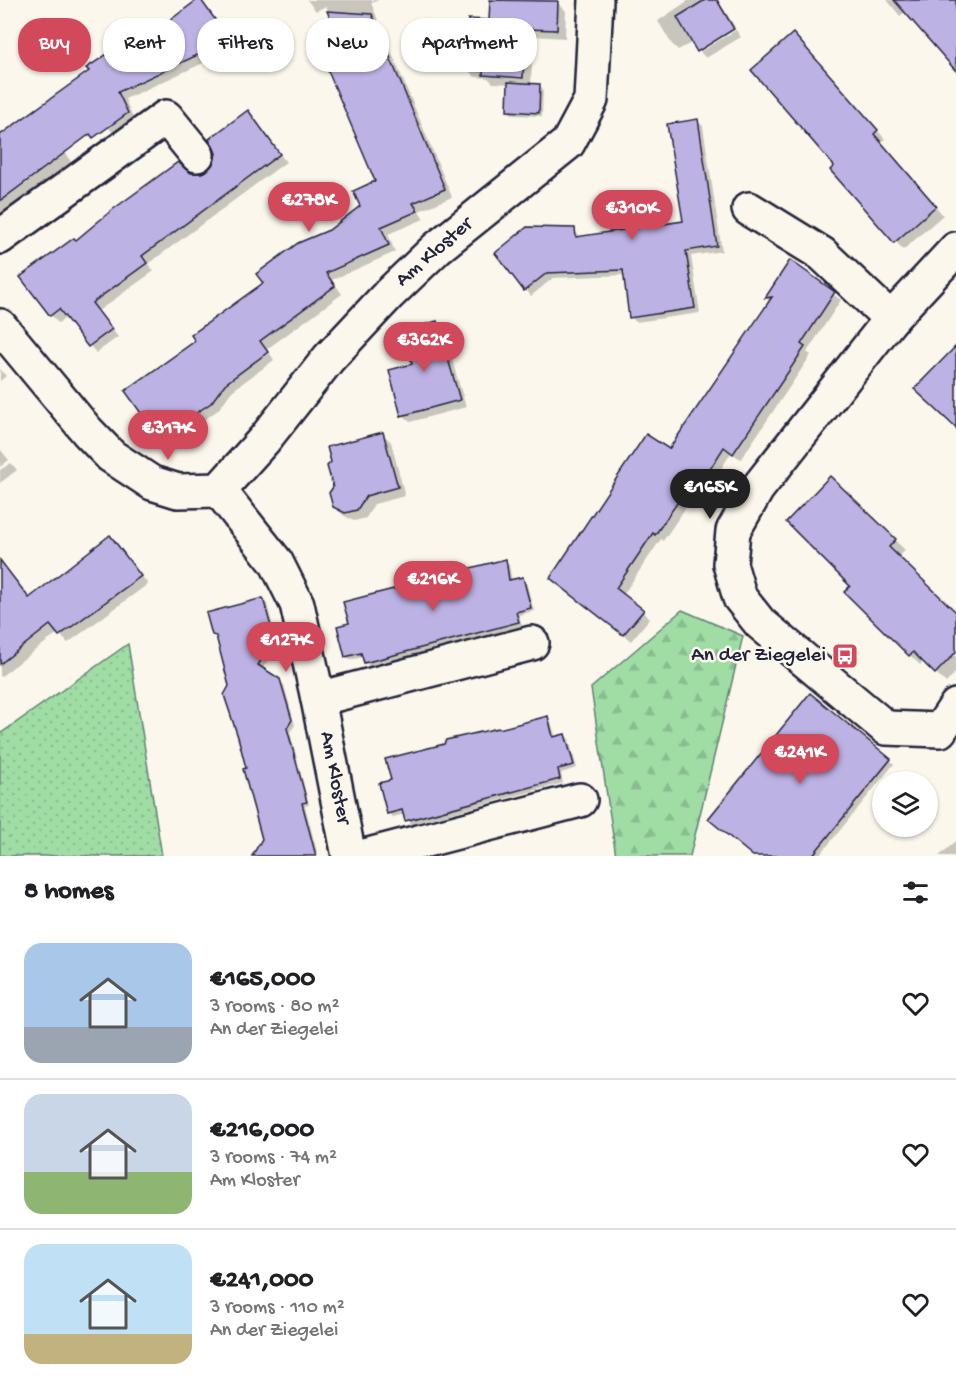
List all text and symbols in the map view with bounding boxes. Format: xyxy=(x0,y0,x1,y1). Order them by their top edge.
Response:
chip: Buy xyxy=(18,18,91,72)
chip: Rent xyxy=(103,18,185,72)
chip: Filters xyxy=(197,18,294,72)
chip: New xyxy=(306,18,389,72)
chip: Apartment xyxy=(401,18,537,72)
pin: €278K xyxy=(267,182,351,233)
text: €278K xyxy=(282,190,336,213)
pin: €310K xyxy=(590,190,674,241)
text: €310K xyxy=(606,198,658,221)
street label: Am Kloster xyxy=(391,212,480,293)
pin: €362K xyxy=(382,322,466,373)
text: €362K xyxy=(397,330,451,353)
pin: €317K xyxy=(126,410,210,461)
text: €317K xyxy=(142,418,194,441)
pin: €165K xyxy=(668,469,752,520)
text: €165K xyxy=(684,477,736,500)
pin: €216K xyxy=(391,561,475,612)
text: €216K xyxy=(408,569,458,592)
pin: €127K xyxy=(244,622,328,673)
text: €127K xyxy=(260,630,312,653)
bus stop icon: An der Ziegelei xyxy=(830,641,860,671)
place label: An der Ziegelei xyxy=(691,644,826,669)
street label: Am Kloster xyxy=(313,730,356,828)
pin: €241K xyxy=(758,734,842,785)
text: €241K xyxy=(775,742,825,765)
map controls xyxy=(872,771,938,837)
button: layers xyxy=(872,771,938,837)
icon: filters xyxy=(899,876,932,909)
text: 8 homes xyxy=(24,877,113,908)
text: €165,000 xyxy=(210,965,315,996)
icon: home xyxy=(72,967,144,1039)
icon: heart xyxy=(899,987,932,1020)
text: 3 rooms · 80 m² xyxy=(210,996,339,1019)
text: An der Ziegelei xyxy=(210,1019,338,1042)
text: €216,000 xyxy=(210,1116,314,1147)
icon: home xyxy=(72,1118,144,1190)
icon: heart xyxy=(899,1138,932,1171)
text: 3 rooms · 74 m² xyxy=(210,1147,337,1170)
text: Am Kloster xyxy=(210,1170,299,1193)
text: €241,000 xyxy=(210,1266,313,1297)
icon: home xyxy=(72,1268,144,1340)
icon: heart xyxy=(899,1288,932,1321)
text: 3 rooms · 110 m² xyxy=(210,1297,345,1320)
text: An der Ziegelei xyxy=(210,1320,338,1343)

